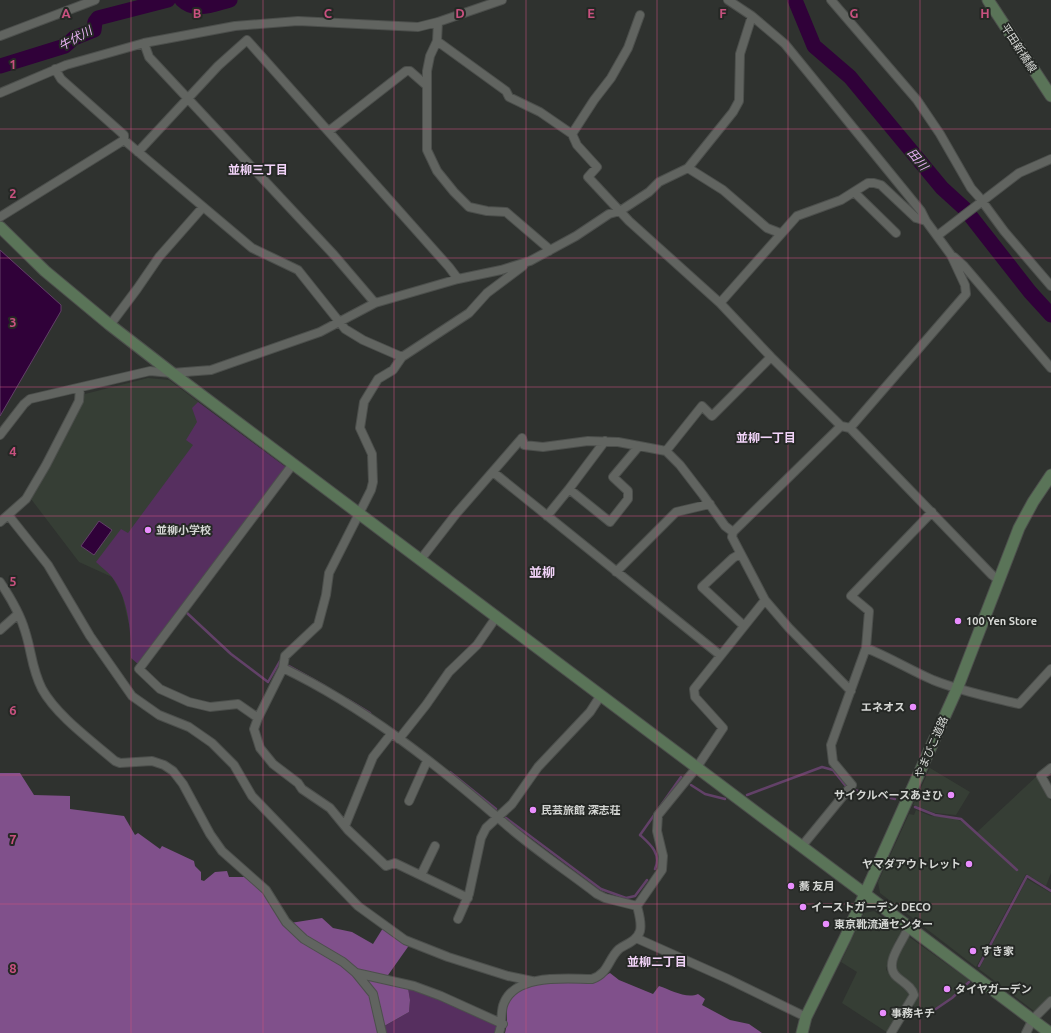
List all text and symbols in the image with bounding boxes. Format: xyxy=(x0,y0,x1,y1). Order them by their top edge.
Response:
text: A xyxy=(61,6,71,20)
text: B xyxy=(193,6,202,20)
text: C xyxy=(324,6,333,20)
text: D xyxy=(455,6,465,20)
text: E xyxy=(587,6,595,20)
text: F xyxy=(719,6,727,20)
text: G xyxy=(850,6,859,20)
text: H xyxy=(980,6,990,20)
street label: 平田新橋線 xyxy=(999,22,1039,74)
water label: 牛伏川 xyxy=(56,23,96,52)
text: 1 xyxy=(9,57,17,71)
water label: 田川 xyxy=(905,146,932,174)
district label: 並柳三丁目 xyxy=(228,163,288,176)
text: 2 xyxy=(9,186,17,200)
text: 3 xyxy=(9,315,17,329)
district label: 並柳一丁目 xyxy=(736,431,796,444)
text: 4 xyxy=(9,444,17,458)
place label: 並柳小学校 xyxy=(156,524,211,536)
marker: 並柳小学校 xyxy=(143,525,153,535)
district label: 並柳 xyxy=(529,565,555,579)
text: 5 xyxy=(9,574,17,588)
place label: 100 Yen Store xyxy=(966,615,1037,627)
marker: 100 Yen Store xyxy=(953,616,963,626)
place label: エネオス xyxy=(861,701,905,713)
marker: エネオス xyxy=(908,702,918,712)
text: 6 xyxy=(9,703,17,717)
street label: やまびこ道路 xyxy=(912,714,950,780)
place label: サイクルベースあさひ xyxy=(834,789,943,801)
marker: サイクルベースあさひ xyxy=(946,790,956,800)
place label: 民芸旅館 深志荘 xyxy=(541,804,621,816)
marker: 民芸旅館 深志荘 xyxy=(528,805,538,815)
text: 7 xyxy=(9,832,17,846)
place label: ヤマダアウトレット xyxy=(862,858,961,870)
marker: ヤマダアウトレット xyxy=(964,859,974,869)
place label: 蕎 友月 xyxy=(798,880,835,892)
marker: 蕎 友月 xyxy=(786,881,796,891)
place label: イーストガーデン DECO xyxy=(811,901,931,913)
marker: イーストガーデン DECO xyxy=(798,902,808,912)
place label: 東京靴流通センター xyxy=(834,918,933,930)
marker: 東京靴流通センター xyxy=(821,919,831,929)
place label: すき家 xyxy=(981,945,1014,957)
marker: すき家 xyxy=(968,946,978,956)
district label: 並柳二丁目 xyxy=(627,955,687,968)
text: 8 xyxy=(9,961,17,975)
place label: タイヤガーデン xyxy=(955,983,1032,995)
marker: タイヤガーデン xyxy=(942,984,952,994)
place label: 事務キチ xyxy=(891,1007,935,1019)
marker: 事務キチ xyxy=(878,1008,888,1018)

